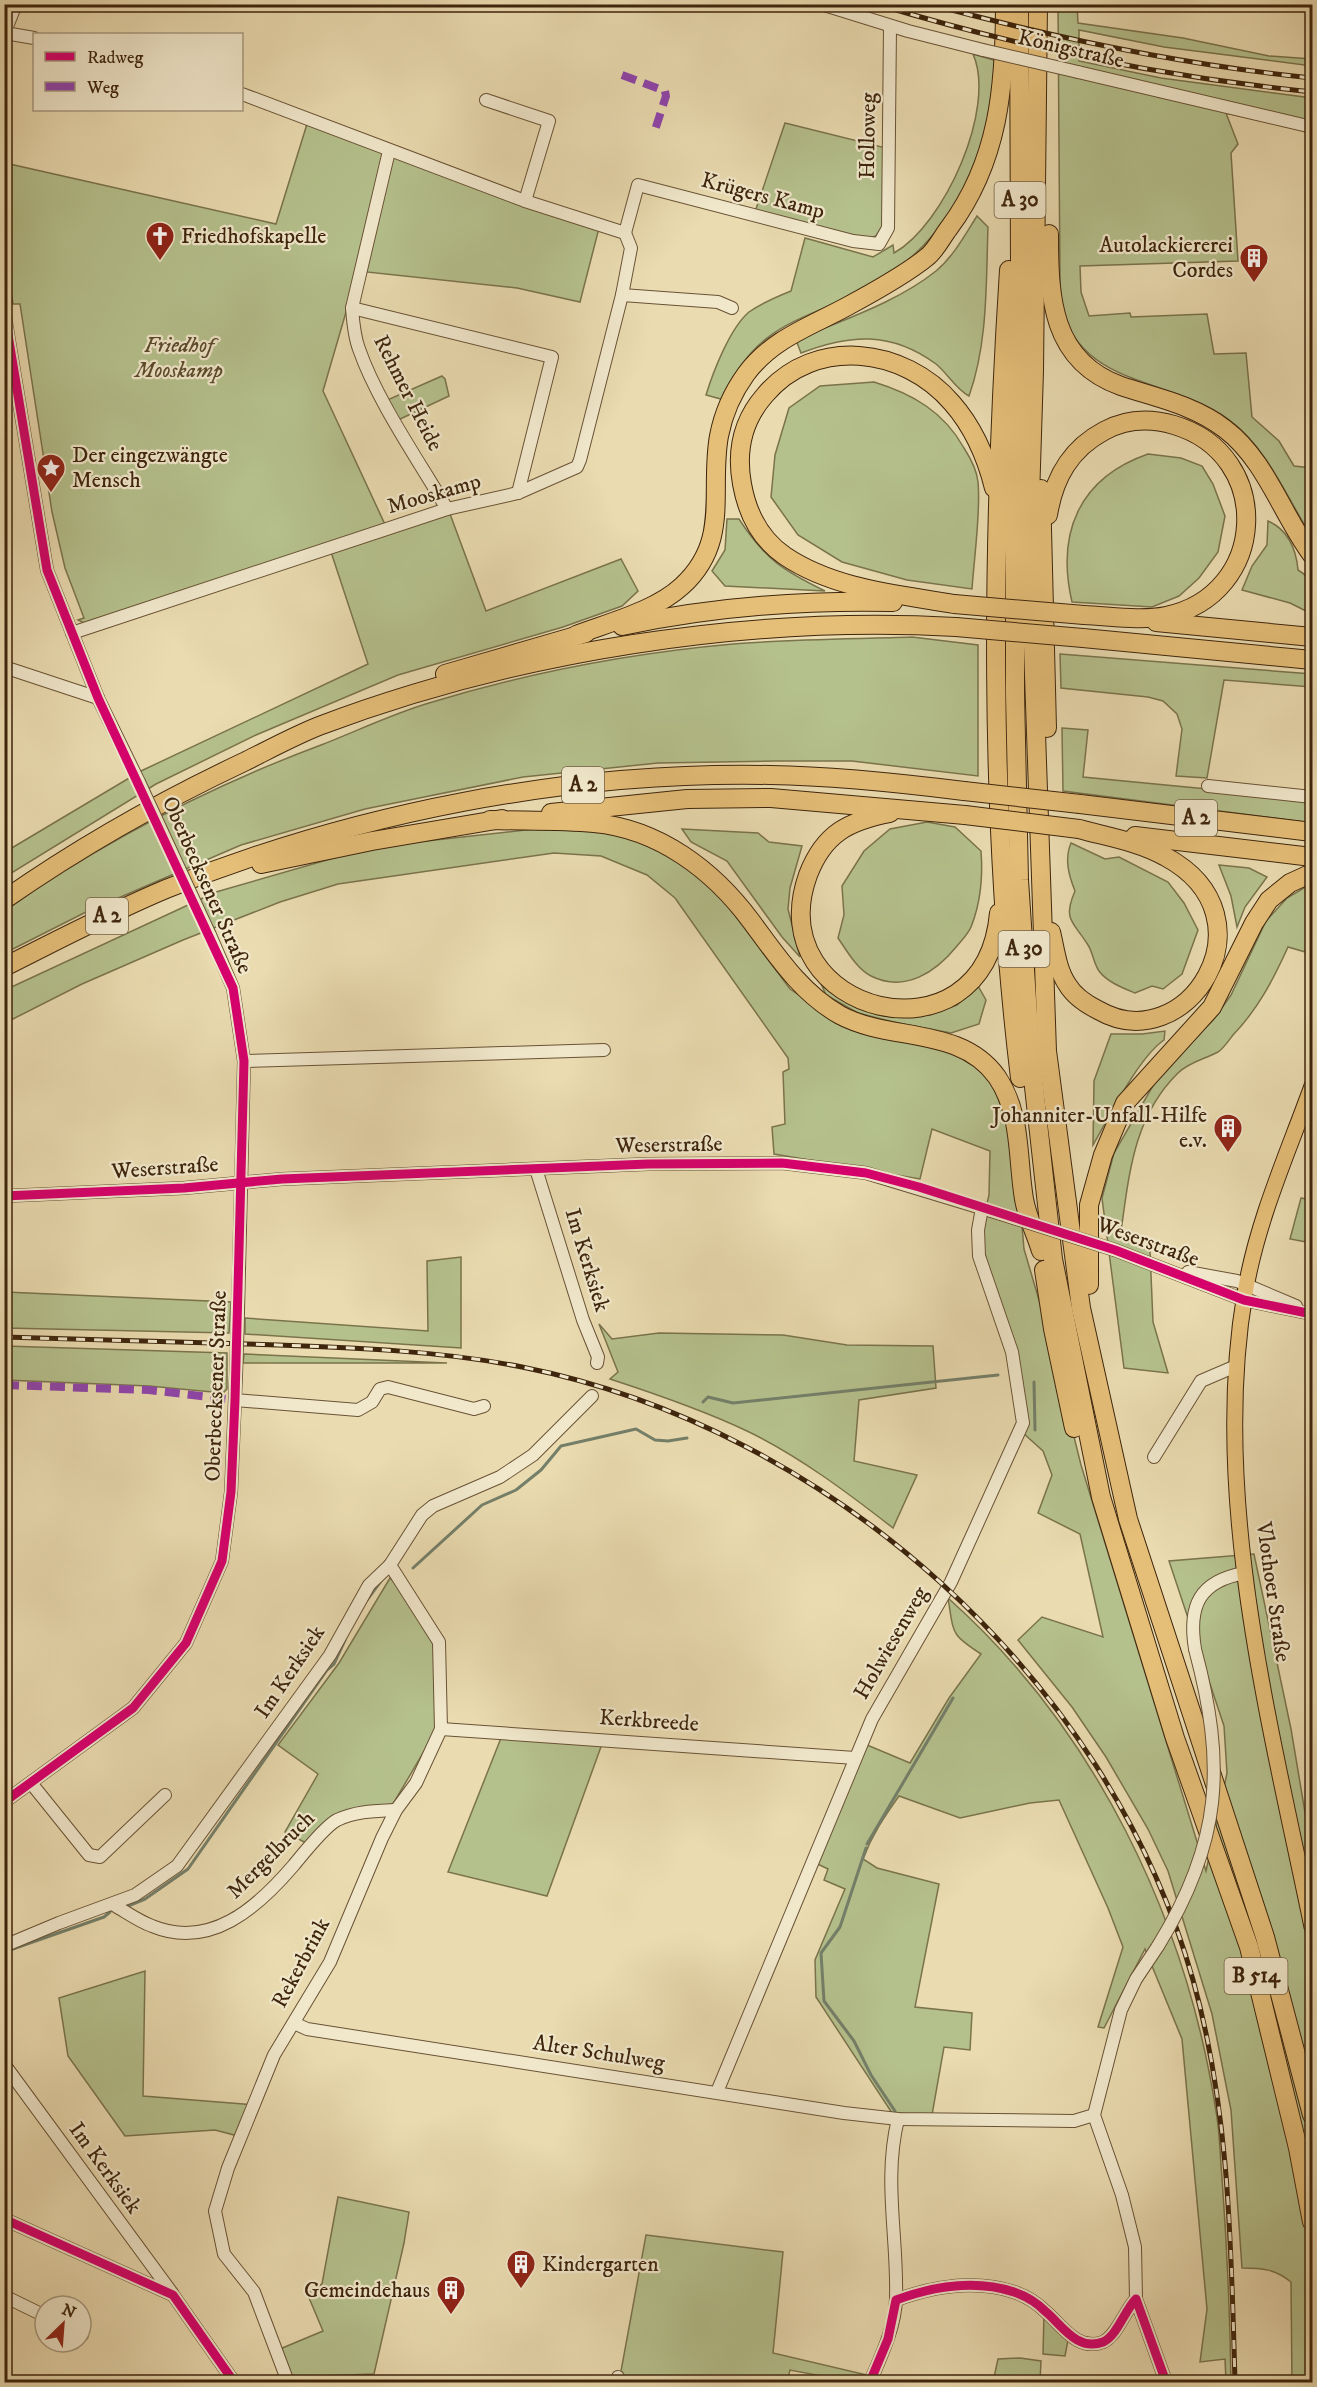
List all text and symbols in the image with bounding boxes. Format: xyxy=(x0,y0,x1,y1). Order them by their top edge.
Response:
street label: Königstraße xyxy=(1015,24,1127,74)
legend xyxy=(33,33,243,111)
text: Radweg xyxy=(87,47,143,69)
text: Weg xyxy=(86,77,119,99)
street label: Holloweg xyxy=(854,92,882,179)
street label: Krügers Kamp xyxy=(698,167,828,225)
road number: A 30 xyxy=(994,182,1046,218)
church icon: Friedhofskapelle xyxy=(144,220,176,262)
place label: Friedhofskapelle xyxy=(181,223,326,250)
place label: Autolackiererei Cordes xyxy=(1099,232,1233,284)
building icon: Autolackiererei Cordes xyxy=(1238,242,1270,284)
street label: Rehmer Heide xyxy=(367,330,449,456)
park label: Friedhof Mooskamp xyxy=(133,332,223,384)
place label: Der eingezwängte Mensch xyxy=(72,442,228,494)
place icon: Der eingezwängte Mensch xyxy=(35,452,67,494)
street label: Mooskamp xyxy=(384,468,484,520)
road number: A 2 xyxy=(562,767,604,803)
street label: Oberbecksener Straße xyxy=(156,792,258,978)
road number: A 2 xyxy=(1175,800,1217,836)
road number: A 2 xyxy=(86,898,128,934)
road number: A 30 xyxy=(998,931,1050,967)
place label: Johanniter-Unfall-Hilfe e.v. xyxy=(990,1102,1207,1154)
building icon: Johanniter-Unfall-Hilfe e.v. xyxy=(1212,1112,1244,1154)
street label: Weserstraße xyxy=(614,1131,723,1159)
street label: Weserstraße xyxy=(110,1151,219,1185)
street label: Im Kerksiek xyxy=(558,1205,616,1315)
street label: Weserstraße xyxy=(1092,1211,1203,1273)
street label: Oberbecksener Straße xyxy=(199,1290,233,1482)
street label: Vlothoer Straße xyxy=(1250,1519,1296,1664)
street label: Holwiesenweg xyxy=(848,1582,934,1704)
street label: Im Kerksiek xyxy=(249,1620,331,1724)
street label: Kerkbreede xyxy=(598,1704,700,1738)
street label: Mergelbruch xyxy=(221,1805,321,1905)
street label: Rekerbrink xyxy=(266,1913,336,2013)
road number: B 514 xyxy=(1224,1958,1288,1994)
street label: Alter Schulweg xyxy=(531,2029,667,2077)
street label: Im Kerksiek xyxy=(63,2117,147,2219)
building icon: Kindergarten xyxy=(505,2248,537,2290)
place label: Kindergarten xyxy=(542,2251,659,2278)
building icon: Gemeindehaus xyxy=(435,2274,467,2316)
place label: Gemeindehaus xyxy=(304,2277,430,2304)
north arrow xyxy=(33,2294,93,2354)
text: N xyxy=(59,2299,79,2323)

